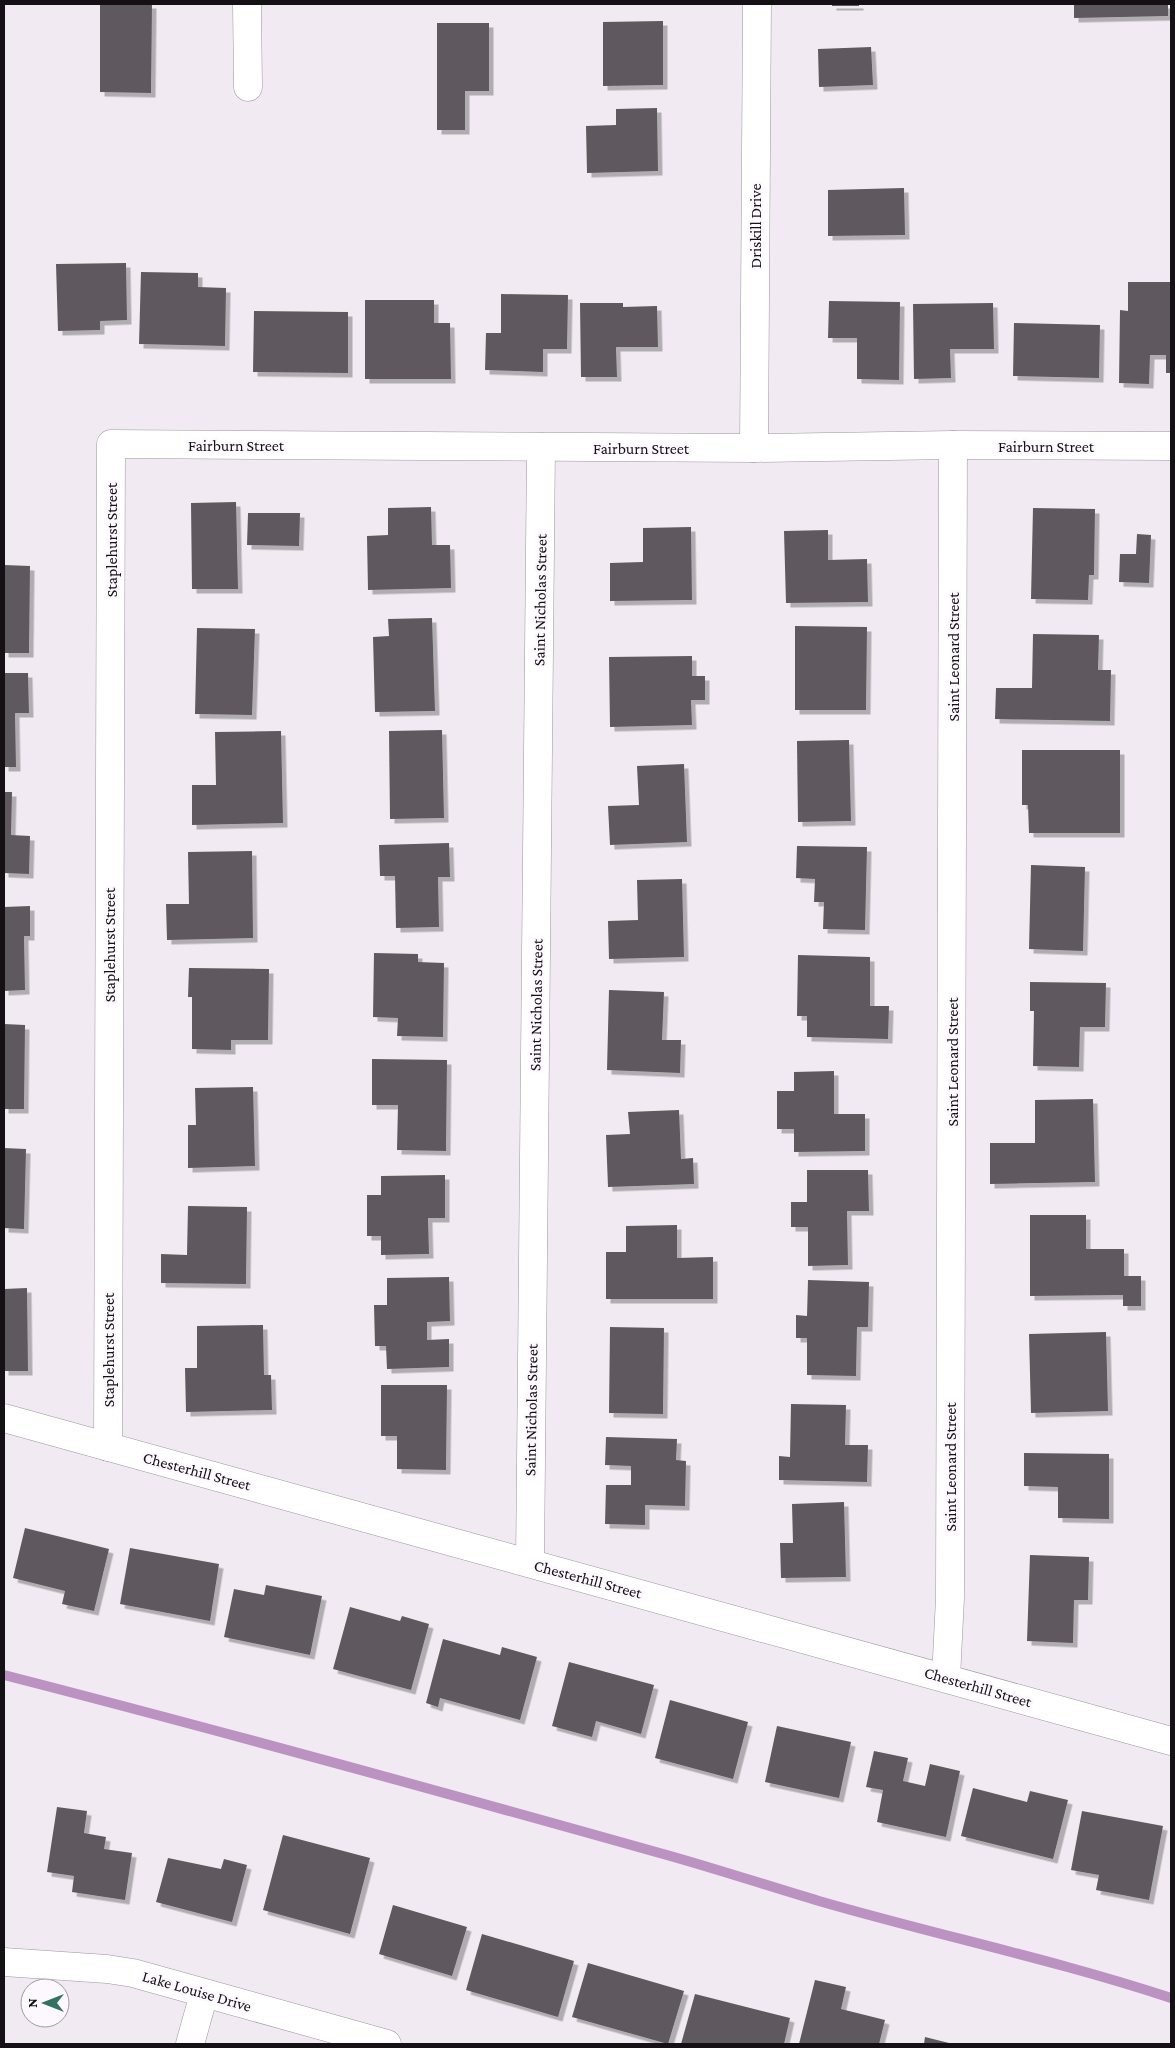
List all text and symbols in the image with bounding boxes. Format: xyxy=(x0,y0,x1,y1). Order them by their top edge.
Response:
street label: Driskill Drive xyxy=(747,184,764,268)
street label: Fairburn Street xyxy=(188,437,285,454)
street label: Fairburn Street xyxy=(998,438,1095,455)
street label: Fairburn Street xyxy=(593,440,690,457)
street label: Staplehurst Street xyxy=(103,482,121,597)
street label: Saint Nicholas Street xyxy=(530,533,550,666)
street label: Saint Leonard Street xyxy=(945,592,962,722)
street label: Staplehurst Street xyxy=(101,887,119,1002)
street label: Saint Nicholas Street xyxy=(526,938,546,1071)
street label: Saint Leonard Street xyxy=(944,997,961,1127)
street label: Staplehurst Street xyxy=(100,1292,118,1407)
street label: Saint Nicholas Street xyxy=(521,1343,541,1476)
street label: Saint Leonard Street xyxy=(942,1402,959,1532)
street label: Chesterhill Street xyxy=(141,1448,253,1494)
street label: Chesterhill Street xyxy=(532,1556,644,1602)
street label: Chesterhill Street xyxy=(922,1664,1034,1711)
street label: Lake Louise Drive xyxy=(141,1967,253,2015)
north arrow xyxy=(20,1978,70,2028)
text: N xyxy=(24,1998,40,2008)

